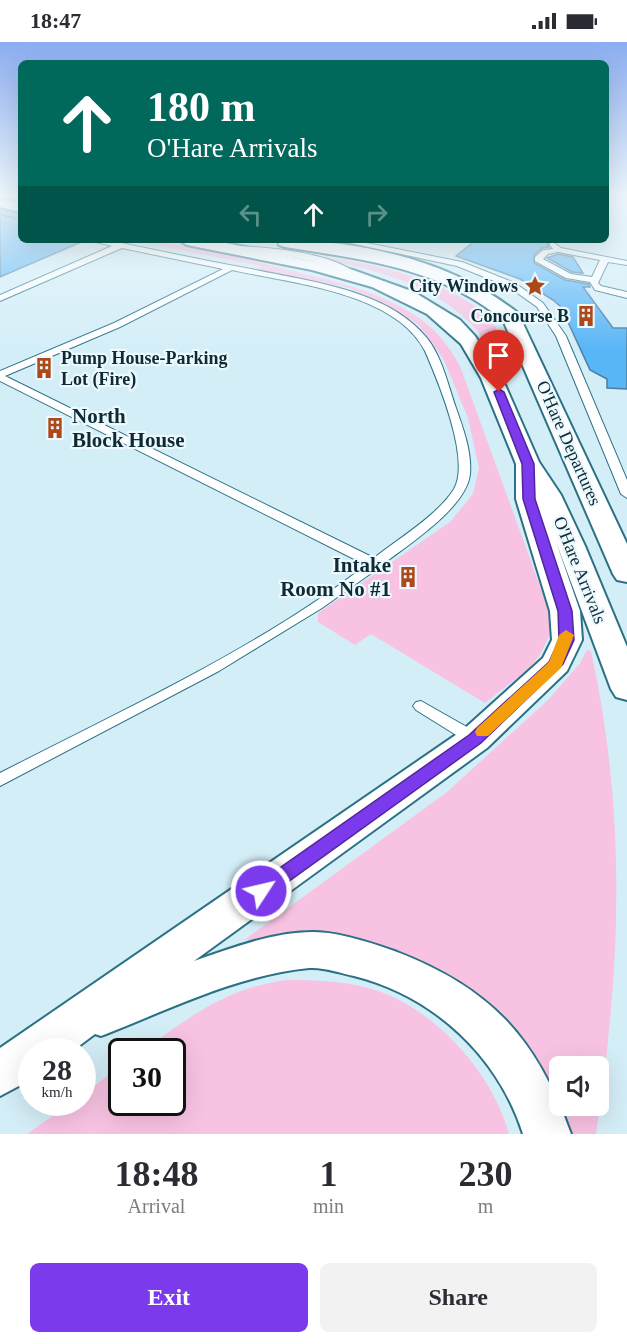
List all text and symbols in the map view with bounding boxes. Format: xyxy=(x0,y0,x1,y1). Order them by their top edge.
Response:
text: 18:47 xyxy=(30,8,81,33)
icon: ahead xyxy=(48,84,126,162)
text: 180 m xyxy=(147,84,256,130)
text: O'Hare Arrivals xyxy=(147,133,318,163)
icon: left xyxy=(234,198,267,231)
icon: ahead xyxy=(297,198,330,231)
icon: right xyxy=(360,198,393,231)
place icon: City Windows xyxy=(523,274,547,298)
place label: City Windows xyxy=(409,276,518,296)
building icon: Concourse B xyxy=(574,304,598,328)
place label: Concourse B xyxy=(471,306,569,326)
pin xyxy=(473,330,524,392)
icon: arrive xyxy=(482,339,515,372)
place label: Pump House-Parking Lot (Fire) xyxy=(61,348,228,390)
building icon: Pump House-Parking Lot (Fire) xyxy=(32,356,56,380)
street label: O'Hare Departures xyxy=(532,377,606,509)
place label: North Block House xyxy=(72,404,185,452)
building icon: North Block House xyxy=(43,416,67,440)
street label: O'Hare Arrivals xyxy=(549,514,611,626)
place label: Intake Room No #1 xyxy=(280,553,391,601)
building icon: Intake Room No #1 xyxy=(396,565,420,589)
position arrow xyxy=(229,859,293,923)
speed limit sign: 30 xyxy=(108,1038,186,1116)
text: 28 xyxy=(42,1053,72,1086)
map controls xyxy=(549,1056,609,1116)
button: sound xyxy=(549,1056,609,1116)
text: km/h xyxy=(42,1084,72,1100)
text: 18:48 xyxy=(114,1154,198,1194)
text: 1 xyxy=(320,1154,338,1194)
text: 230 xyxy=(459,1154,513,1194)
text: Arrival xyxy=(128,1195,185,1217)
text: min xyxy=(313,1195,344,1217)
text: m xyxy=(478,1195,493,1217)
button: Exit xyxy=(30,1263,308,1332)
button: Share xyxy=(320,1263,597,1332)

